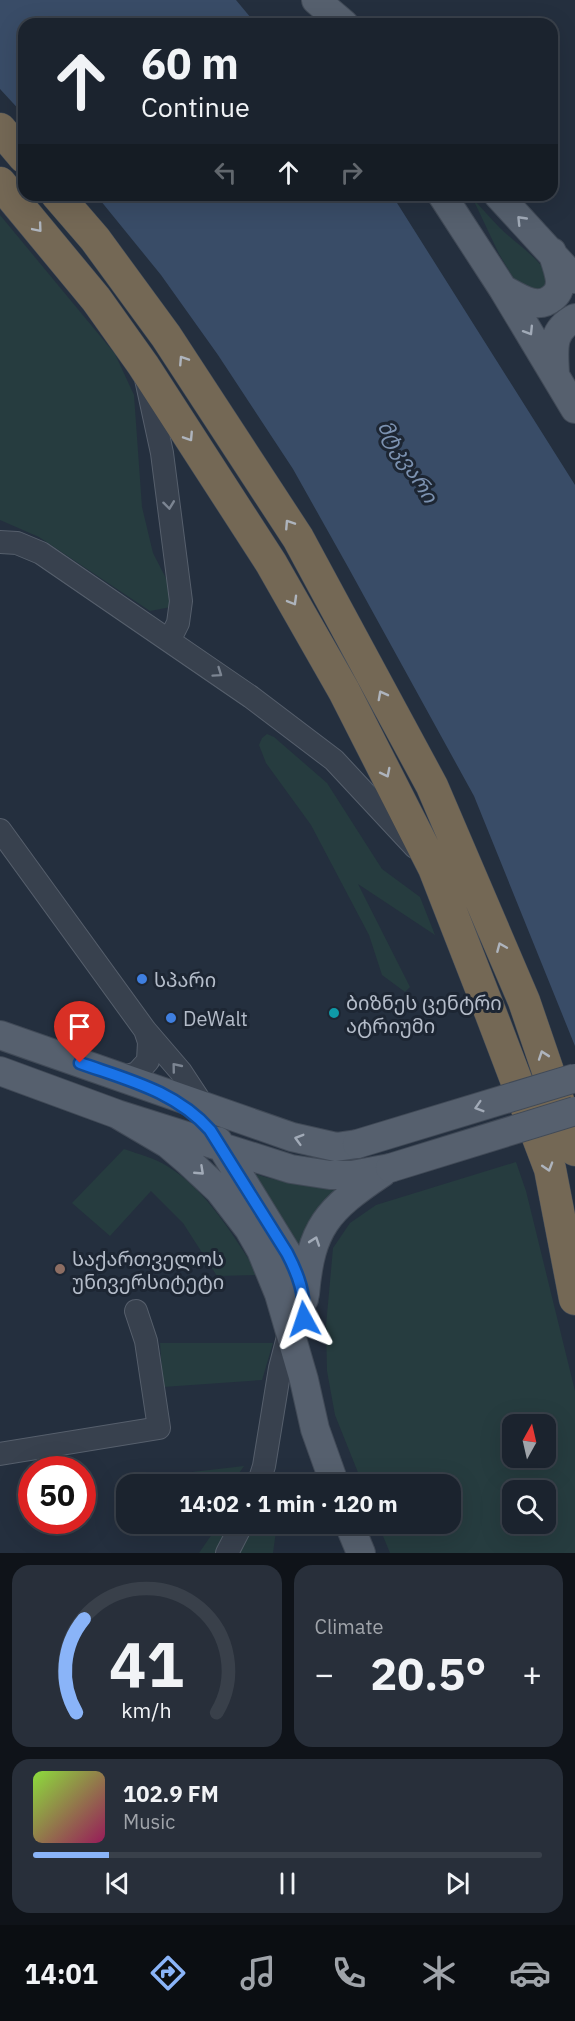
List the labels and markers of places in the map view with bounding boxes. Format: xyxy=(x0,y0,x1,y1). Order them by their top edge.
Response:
place label: სპარი xyxy=(154,966,216,993)
marker: სპარი xyxy=(135,972,149,986)
place label: ბიზნეს ცენტრი ატრიუმი xyxy=(346,989,502,1039)
pin xyxy=(54,1001,105,1063)
place label: DeWalt xyxy=(183,1005,248,1032)
marker: ბიზნეს ცენტრი ატრიუმი xyxy=(327,1006,341,1020)
marker: DeWalt xyxy=(164,1011,178,1025)
place label: საქართველოს უნივერსიტეტი xyxy=(72,1245,224,1295)
marker: საქართველოს უნივერსიტეტი xyxy=(53,1262,67,1276)

